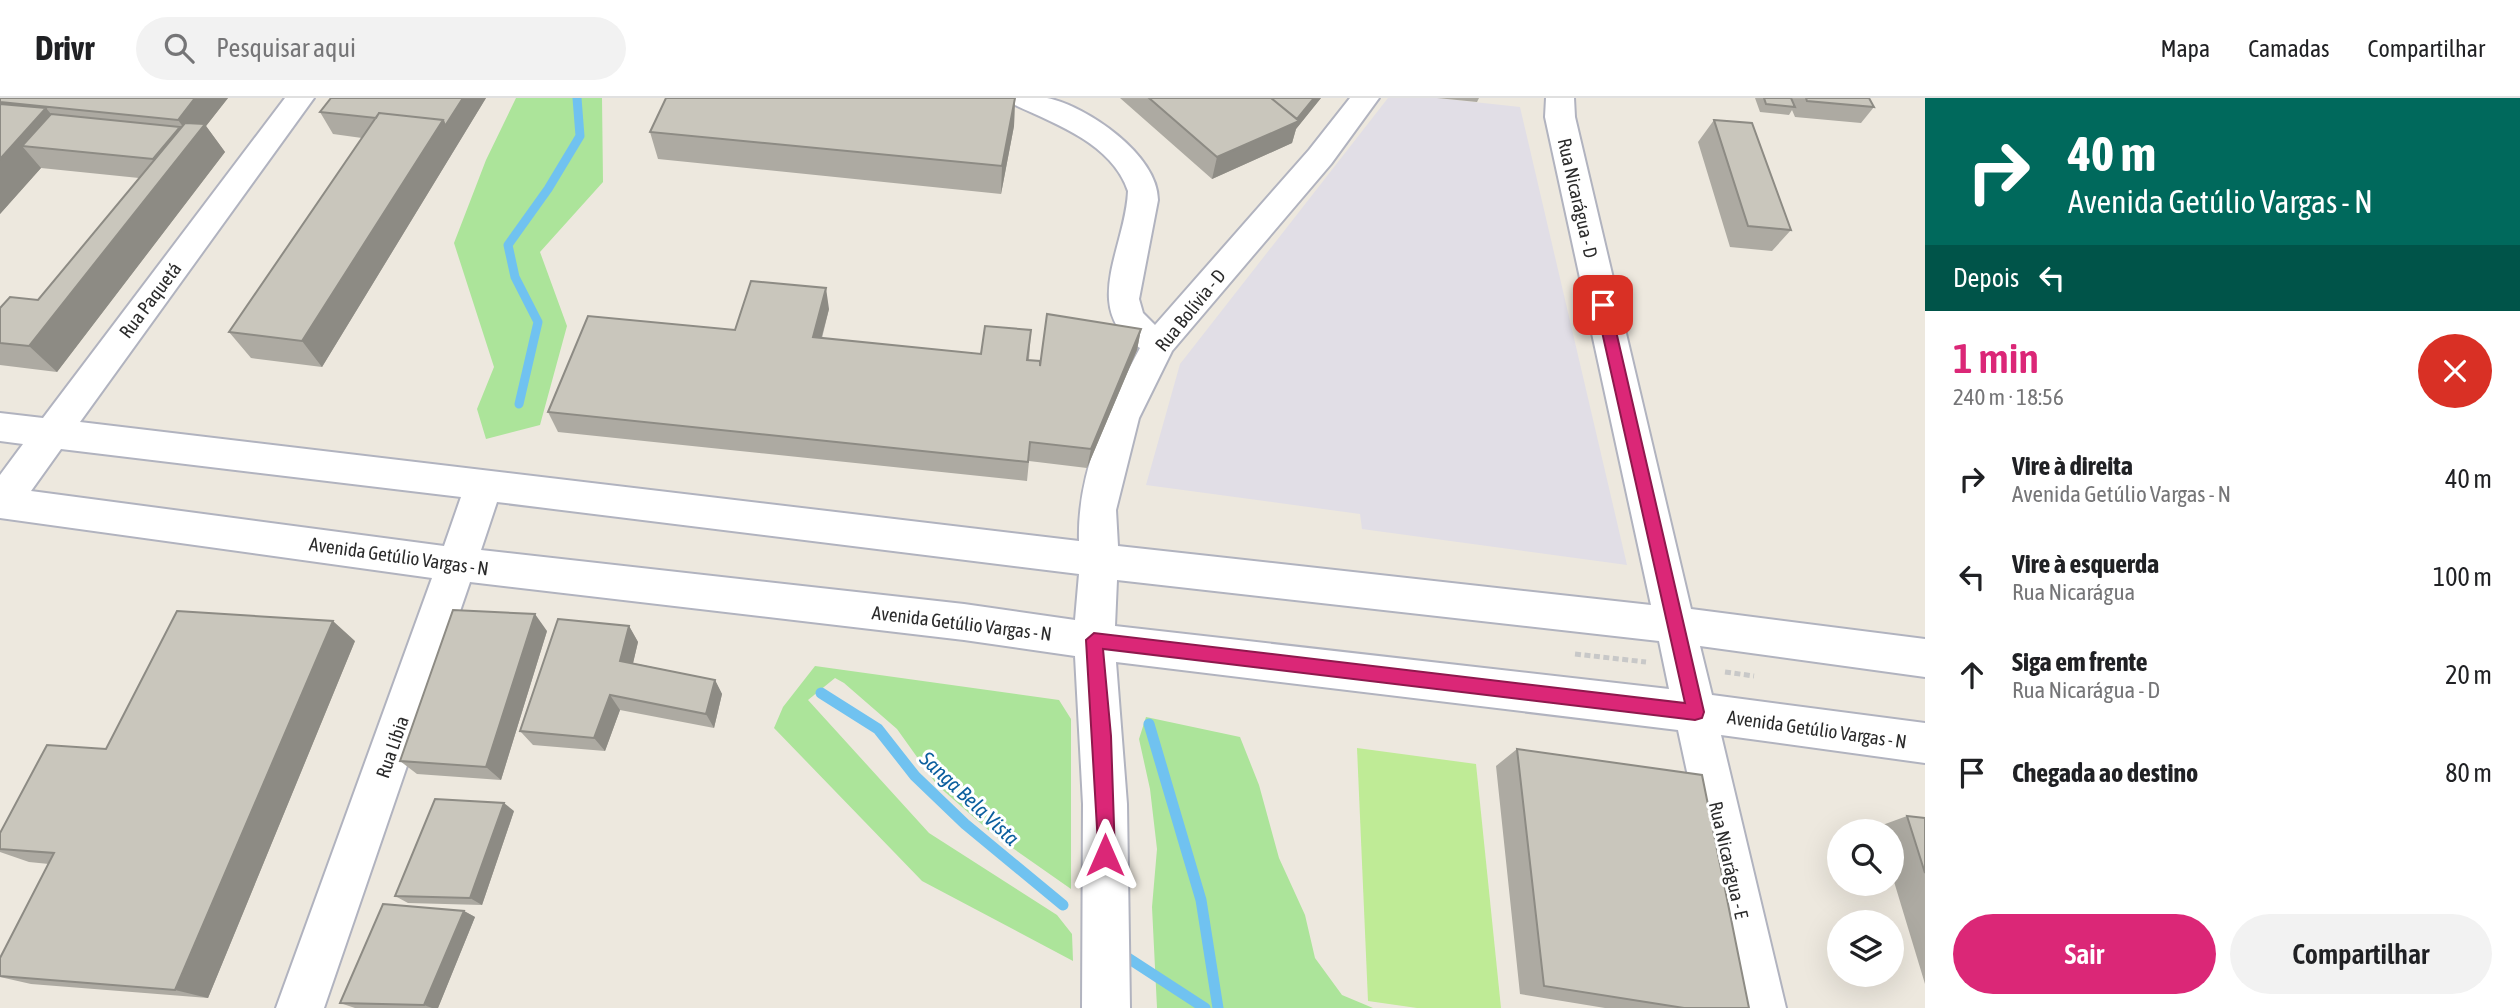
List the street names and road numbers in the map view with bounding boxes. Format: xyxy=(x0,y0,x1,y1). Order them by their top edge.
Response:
street label: Rua Nicarágua - D xyxy=(1554,136,1602,260)
street label: Rua Paquetá xyxy=(114,258,186,342)
street label: Rua Bolívia - D xyxy=(1150,265,1230,355)
street label: Avenida Getúlio Vargas - N xyxy=(308,533,490,579)
street label: Avenida Getúlio Vargas - N xyxy=(871,601,1053,645)
street label: Avenida Getúlio Vargas - N xyxy=(1726,706,1908,752)
street label: Rua Líbia xyxy=(371,713,413,781)
street label: Rua Nicarágua - E xyxy=(1705,799,1753,921)

